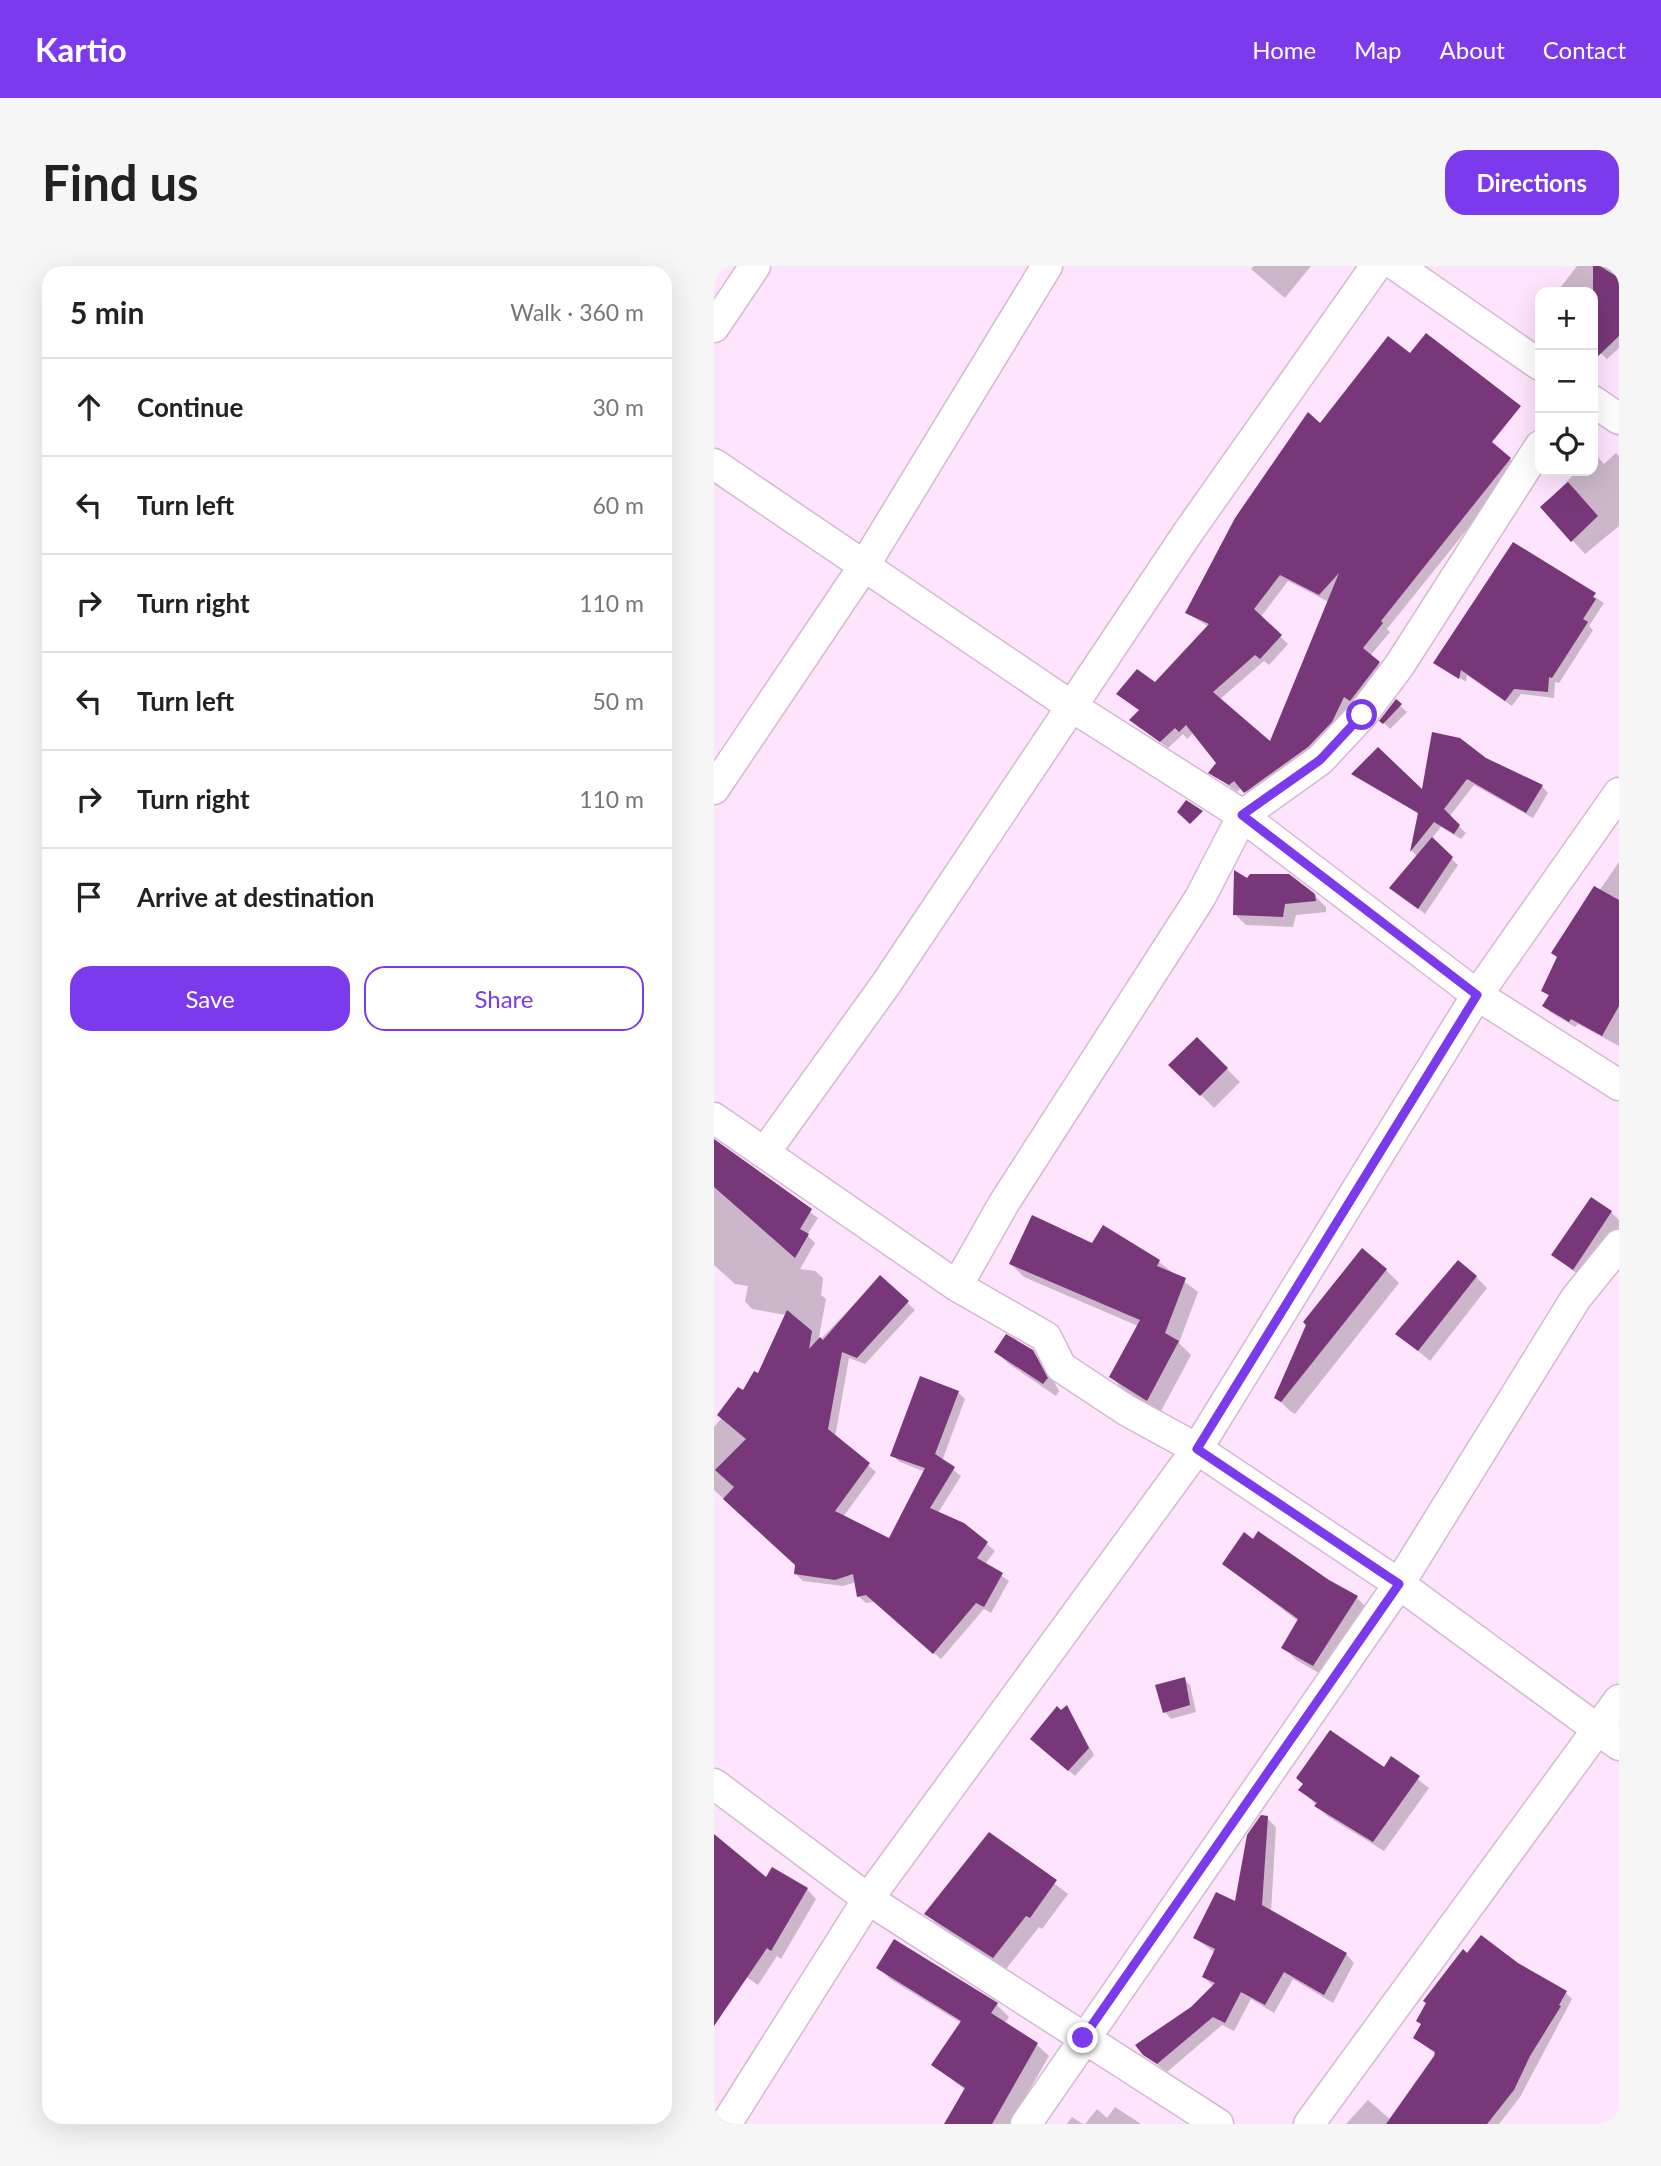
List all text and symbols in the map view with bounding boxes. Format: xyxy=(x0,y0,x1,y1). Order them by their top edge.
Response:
text: Kartio xyxy=(35,29,127,69)
text: Home xyxy=(1252,35,1316,64)
text: Map xyxy=(1354,35,1402,64)
text: About xyxy=(1440,35,1505,64)
text: Contact xyxy=(1543,35,1626,64)
button: Directions xyxy=(1445,150,1619,215)
text: Find us xyxy=(42,153,199,211)
map controls xyxy=(1535,287,1598,476)
button: + xyxy=(1535,287,1598,350)
text: 5 min xyxy=(70,294,144,330)
text: Walk · 360 m xyxy=(510,298,644,326)
button: − xyxy=(1535,350,1598,413)
icon: ahead xyxy=(70,388,108,426)
text: Continue xyxy=(137,391,243,423)
text: 30 m xyxy=(593,393,644,421)
button: locate xyxy=(1535,413,1598,476)
icon: left xyxy=(70,486,108,524)
text: Turn left xyxy=(137,489,234,521)
text: 60 m xyxy=(593,491,644,519)
icon: right xyxy=(70,584,108,622)
text: Turn right xyxy=(137,587,250,619)
text: 110 m xyxy=(579,589,644,617)
icon: left xyxy=(70,682,108,720)
text: Turn left xyxy=(137,685,234,717)
text: 50 m xyxy=(593,687,644,715)
route start xyxy=(1346,699,1377,730)
icon: right xyxy=(70,780,108,818)
text: Turn right xyxy=(137,783,250,815)
text: 110 m xyxy=(579,785,644,813)
icon: arrive xyxy=(70,878,108,916)
text: Arrive at destination xyxy=(137,881,374,913)
button: Save xyxy=(70,966,350,1031)
button: Share xyxy=(364,966,644,1031)
route end xyxy=(1067,2022,1098,2053)

